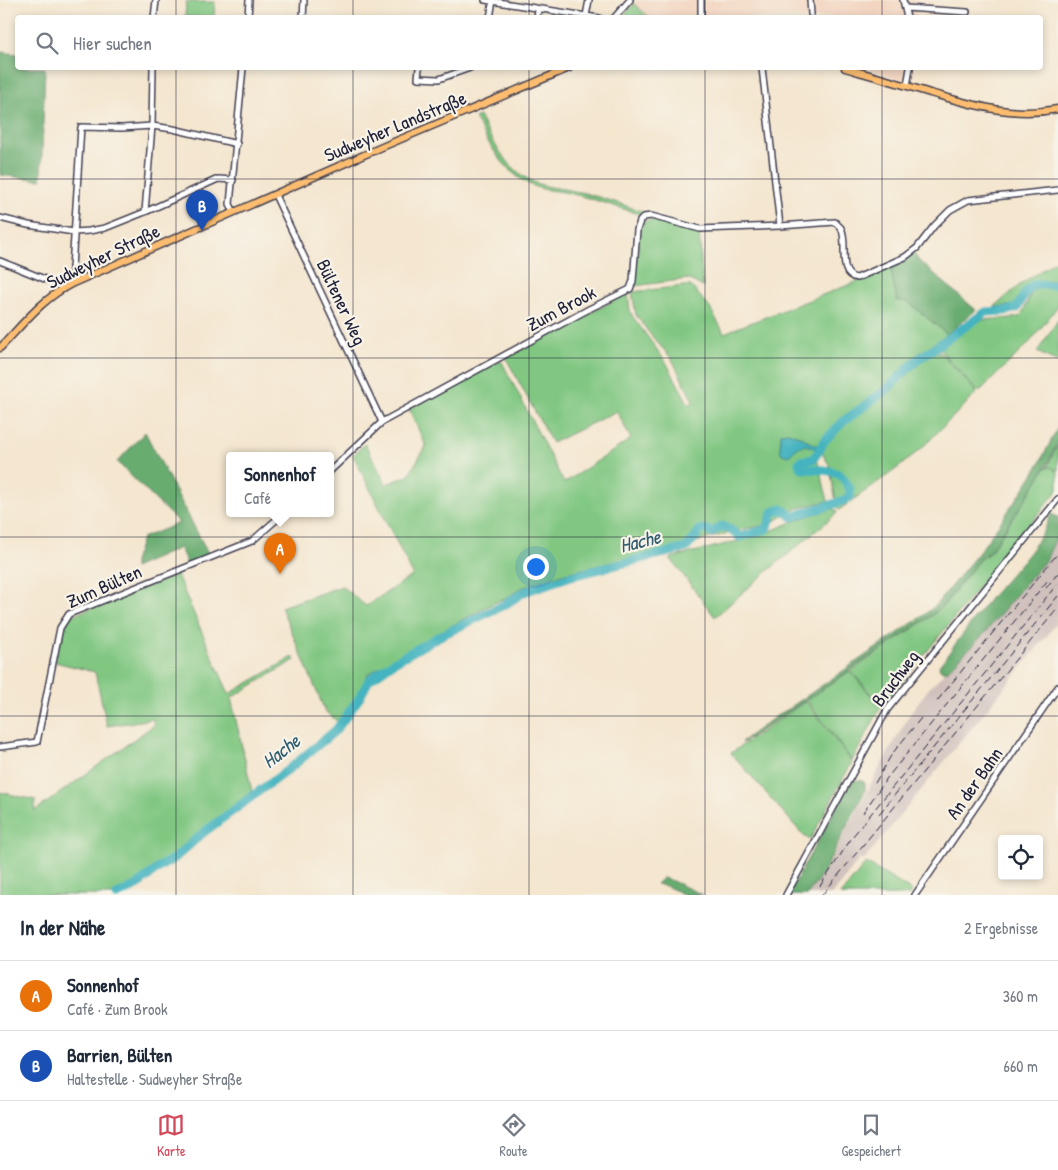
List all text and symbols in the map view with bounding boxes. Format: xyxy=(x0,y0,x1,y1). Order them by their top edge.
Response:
search box xyxy=(15,15,1043,70)
icon: search xyxy=(33,29,61,57)
text: Hier suchen xyxy=(73,30,152,56)
street label: Sudweyher Landstraße xyxy=(320,84,470,168)
pin: B xyxy=(186,190,218,231)
street label: Sudweyher Straße xyxy=(42,217,164,295)
street label: Bültener Weg xyxy=(311,255,373,349)
street label: Zum Brook xyxy=(522,279,600,337)
popup xyxy=(226,452,334,517)
text: Sonnenhof xyxy=(244,461,316,487)
text: Café xyxy=(244,487,271,509)
water label: Hache xyxy=(617,522,664,559)
pin: A xyxy=(264,533,296,574)
your location xyxy=(523,554,549,580)
street label: Zum Bülten xyxy=(62,558,146,614)
street label: Bruchweg xyxy=(865,644,925,712)
water label: Hache xyxy=(256,727,306,774)
street label: An der Bahn xyxy=(940,742,1008,824)
map controls xyxy=(998,835,1043,880)
button: locate xyxy=(998,835,1043,880)
text: In der Nähe xyxy=(20,913,105,942)
text: 2 Ergebnisse xyxy=(964,917,1038,939)
text: Sonnenhof xyxy=(67,972,139,998)
text: A xyxy=(32,985,40,1007)
text: 360 m xyxy=(1003,985,1038,1007)
text: Café · Zum Brook xyxy=(67,998,168,1020)
text: Barrien, Bülten xyxy=(67,1042,172,1068)
text: B xyxy=(32,1055,40,1077)
text: 660 m xyxy=(1004,1055,1038,1077)
text: Haltestelle · Sudweyher Straße xyxy=(67,1068,242,1090)
tab: Karte xyxy=(157,1111,186,1160)
tab: Route xyxy=(500,1111,528,1160)
tab: Gespeichert xyxy=(842,1111,901,1160)

